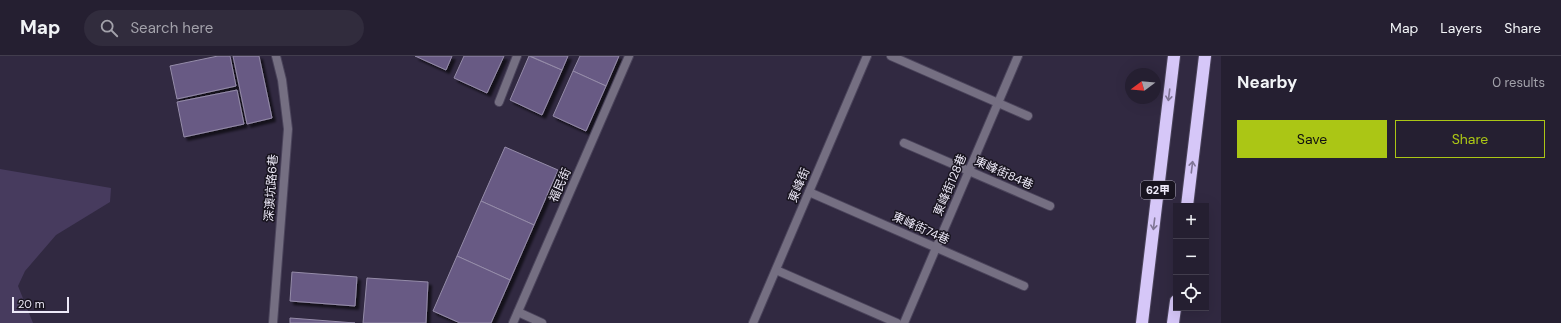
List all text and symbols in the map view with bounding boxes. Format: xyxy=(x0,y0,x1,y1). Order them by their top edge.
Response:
search box xyxy=(84,10,364,46)
text: Map xyxy=(20,15,60,40)
icon: search xyxy=(98,17,120,39)
text: Search here xyxy=(130,18,213,38)
text: Map xyxy=(1390,19,1418,37)
text: Layers xyxy=(1440,19,1482,37)
text: Share xyxy=(1504,19,1541,37)
north arrow xyxy=(1125,68,1161,104)
text: Nearby xyxy=(1237,71,1297,93)
text: 0 results xyxy=(1492,74,1545,91)
one-way arrow xyxy=(1166,88,1173,101)
button: Save xyxy=(1237,120,1387,158)
button: Share xyxy=(1395,120,1545,158)
street label: 東峰街128巷 xyxy=(930,152,970,218)
street label: 東峰街84巷 xyxy=(972,153,1036,193)
street label: 深澳坑路6巷 xyxy=(261,154,281,222)
one-way arrow xyxy=(1188,161,1195,174)
street label: 福民街 xyxy=(545,165,575,205)
street label: 東峰街 xyxy=(785,165,813,205)
road number: 62甲 xyxy=(1141,181,1175,199)
map controls xyxy=(1173,203,1209,311)
button: + xyxy=(1173,203,1209,239)
street label: 東峰街74巷 xyxy=(890,208,952,248)
one-way arrow xyxy=(1150,217,1158,230)
button: − xyxy=(1173,239,1209,275)
button: locate xyxy=(1173,275,1209,311)
scale bar xyxy=(12,295,69,314)
text: 20 m xyxy=(18,297,44,311)

